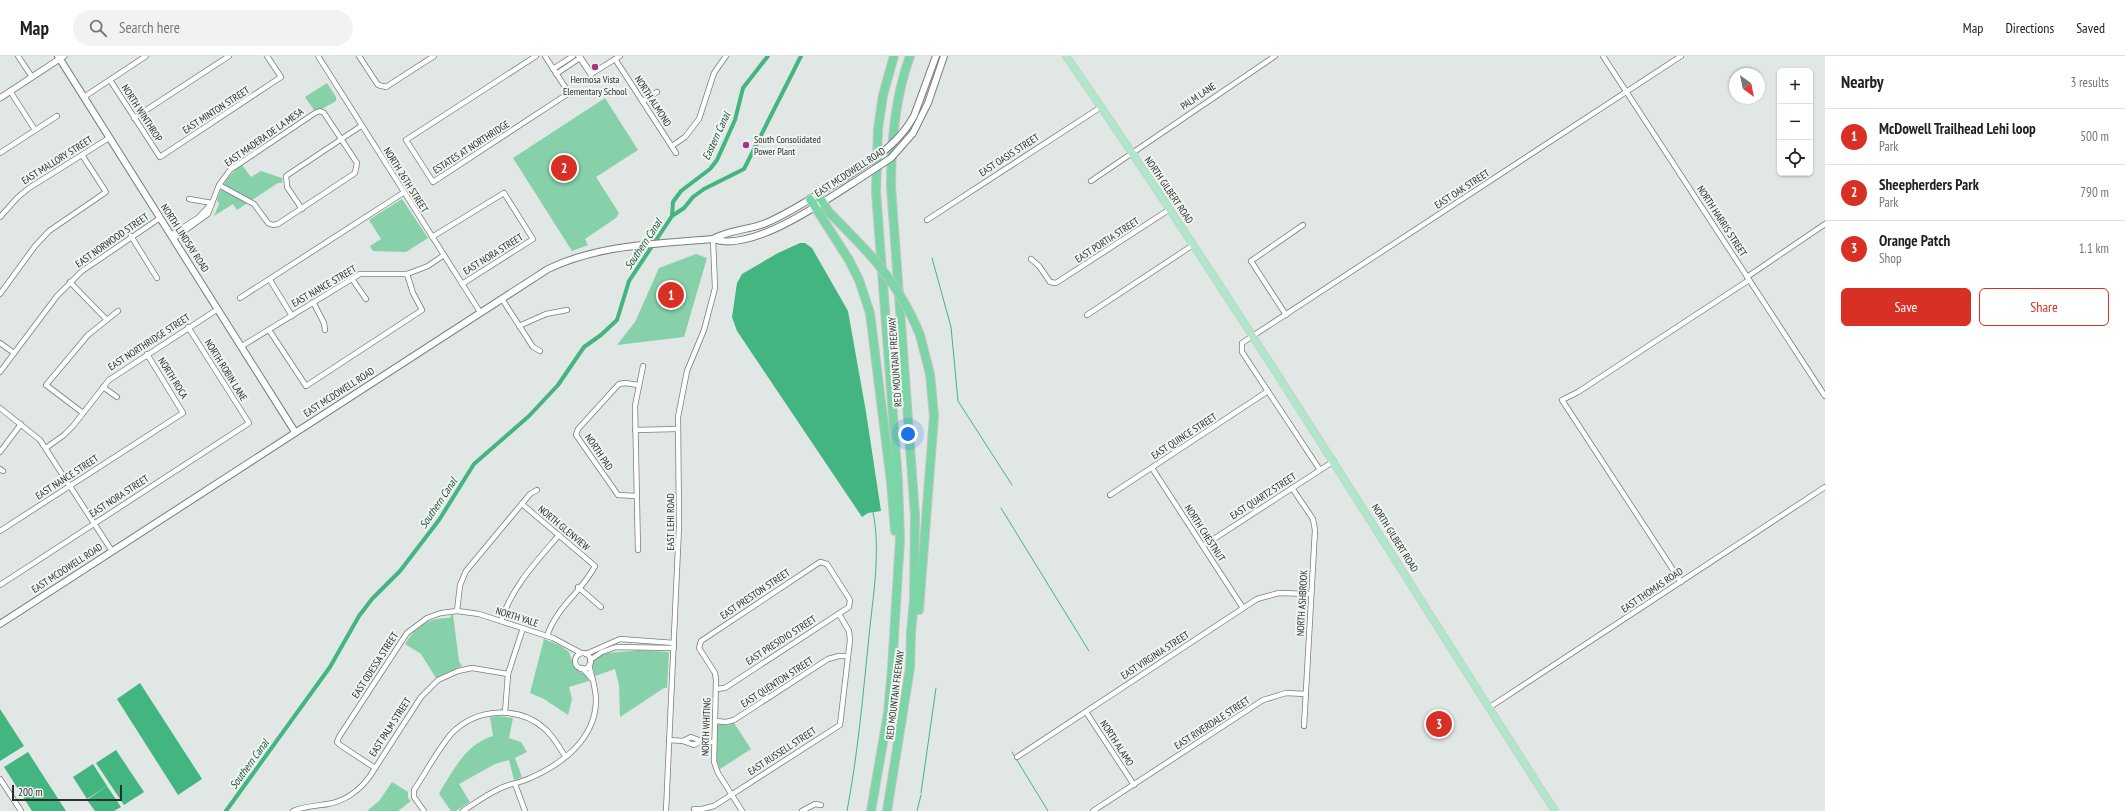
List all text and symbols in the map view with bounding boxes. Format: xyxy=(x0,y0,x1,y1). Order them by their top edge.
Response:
search box xyxy=(73,10,353,46)
text: Map xyxy=(20,16,49,40)
icon: search xyxy=(87,17,109,39)
text: Search here xyxy=(119,18,180,37)
text: Map xyxy=(1963,19,1983,37)
text: Directions xyxy=(2005,19,2054,37)
text: Saved xyxy=(2076,19,2105,37)
marker: Hermosa Vista Elementary School xyxy=(590,62,600,72)
north arrow xyxy=(1729,68,1765,104)
map controls xyxy=(1777,68,1813,176)
button: + xyxy=(1777,68,1813,104)
text: Nearby xyxy=(1841,71,1884,93)
place label: Hermosa Vista Elementary School xyxy=(563,73,628,98)
street label: NORTH ALMOND xyxy=(632,73,674,129)
text: 3 results xyxy=(2070,74,2109,91)
street label: PALM LANE xyxy=(1178,79,1218,113)
street label: NORTH WINTHROP xyxy=(119,82,166,145)
street label: EAST MINTON STREET xyxy=(180,83,252,137)
button: − xyxy=(1777,104,1813,140)
street label: EAST MADERA DE LA MESA xyxy=(222,105,306,169)
water label: Eastern Canal xyxy=(699,108,734,162)
street label: ESTATES AT NORTHRIDGE xyxy=(430,117,512,177)
text: McDowell Trailhead Lehi loop xyxy=(1879,119,2036,138)
text: 1 xyxy=(1851,128,1857,145)
text: 500 m xyxy=(2080,128,2109,145)
street label: EAST OASIS STREET xyxy=(976,130,1042,179)
street label: EAST MALLORY STREET xyxy=(19,133,95,187)
place label: South Consolidated Power Plant xyxy=(754,133,821,158)
text: Park xyxy=(1879,138,1898,155)
marker: South Consolidated Power Plant xyxy=(741,140,751,150)
button: locate xyxy=(1777,140,1813,176)
street label: EAST MCDOWELL ROAD xyxy=(812,144,888,200)
street label: NORTH 26TH STREET xyxy=(381,145,432,216)
pin: 2 xyxy=(551,153,577,183)
street label: NORTH GILBERT ROAD xyxy=(1142,154,1196,226)
street label: EAST OAK STREET xyxy=(1432,166,1492,212)
text: Sheepherders Park xyxy=(1879,175,1979,194)
street label: NORTH HARRIS STREET xyxy=(1694,183,1750,259)
text: 2 xyxy=(1851,184,1857,201)
text: 790 m xyxy=(2080,184,2109,201)
text: Park xyxy=(1879,194,1898,211)
street label: NORTH LINDSAY ROAD xyxy=(158,201,212,275)
street label: EAST NORWOOD STREET xyxy=(73,210,152,270)
street label: EAST PORTIA STREET xyxy=(1073,214,1142,266)
water label: Southern Canal xyxy=(621,215,666,272)
street label: EAST NORA STREET xyxy=(461,230,526,278)
text: Orange Patch xyxy=(1879,231,1950,250)
text: 3 xyxy=(1851,240,1857,257)
text: 1.1 km xyxy=(2079,240,2109,257)
text: Shop xyxy=(1879,250,1902,267)
street label: EAST NANCE STREET xyxy=(289,262,359,310)
pin: 1 xyxy=(658,280,684,310)
button: Save xyxy=(1841,288,1971,326)
button: Share xyxy=(1979,288,2109,326)
street label: EAST NORTHRIDGE STREET xyxy=(106,310,193,373)
street label: RED MOUNTAIN FREEWAY xyxy=(885,316,905,407)
street label: NORTH ROBIN LANE xyxy=(202,337,250,403)
street label: NORTH ROCA xyxy=(155,355,191,401)
street label: EAST MCDOWELL ROAD xyxy=(301,364,377,420)
street label: EAST QUINCE STREET xyxy=(1149,410,1220,462)
your location xyxy=(898,424,918,444)
street label: NORTH PAD xyxy=(582,431,616,473)
street label: EAST NANCE STREET xyxy=(33,451,101,502)
street label: EAST QUARTZ STREET xyxy=(1227,469,1299,522)
street label: EAST NORA STREET xyxy=(87,472,152,520)
water label: Southern Canal xyxy=(416,474,461,531)
street label: EAST LEHI ROAD xyxy=(664,493,677,551)
street label: NORTH GLENVIEW xyxy=(535,502,593,554)
street label: NORTH CHESTNUT xyxy=(1182,502,1228,564)
street label: NORTH GILBERT ROAD xyxy=(1369,502,1421,574)
street label: EAST MCDOWELL ROAD xyxy=(29,540,105,596)
street label: EAST THOMAS ROAD xyxy=(1619,565,1685,615)
street label: EAST PRESTON STREET xyxy=(718,566,793,622)
street label: NORTH ASHBROOK xyxy=(1294,569,1310,636)
street label: NORTH YALE xyxy=(494,604,540,630)
street label: EAST PRESIDIO STREET xyxy=(743,612,819,668)
street label: EAST VIRGINIA STREET xyxy=(1118,628,1192,682)
street label: EAST ODESSA STREET xyxy=(349,629,402,701)
street label: RED MOUNTAIN FREEWAY xyxy=(883,649,907,740)
street label: EAST QUENTON STREET xyxy=(738,653,816,710)
street label: EAST RIVERDALE STREET xyxy=(1172,693,1253,752)
street label: EAST PALM STREET xyxy=(366,695,414,759)
street label: NORTH WHITING xyxy=(698,697,714,756)
pin: 3 xyxy=(1426,709,1452,739)
street label: NORTH ALAMO xyxy=(1097,717,1137,769)
street label: EAST RUSSELL STREET xyxy=(745,724,819,778)
water label: Southern Canal xyxy=(226,735,273,792)
scale bar xyxy=(12,783,122,802)
text: 200 m xyxy=(18,785,42,799)

